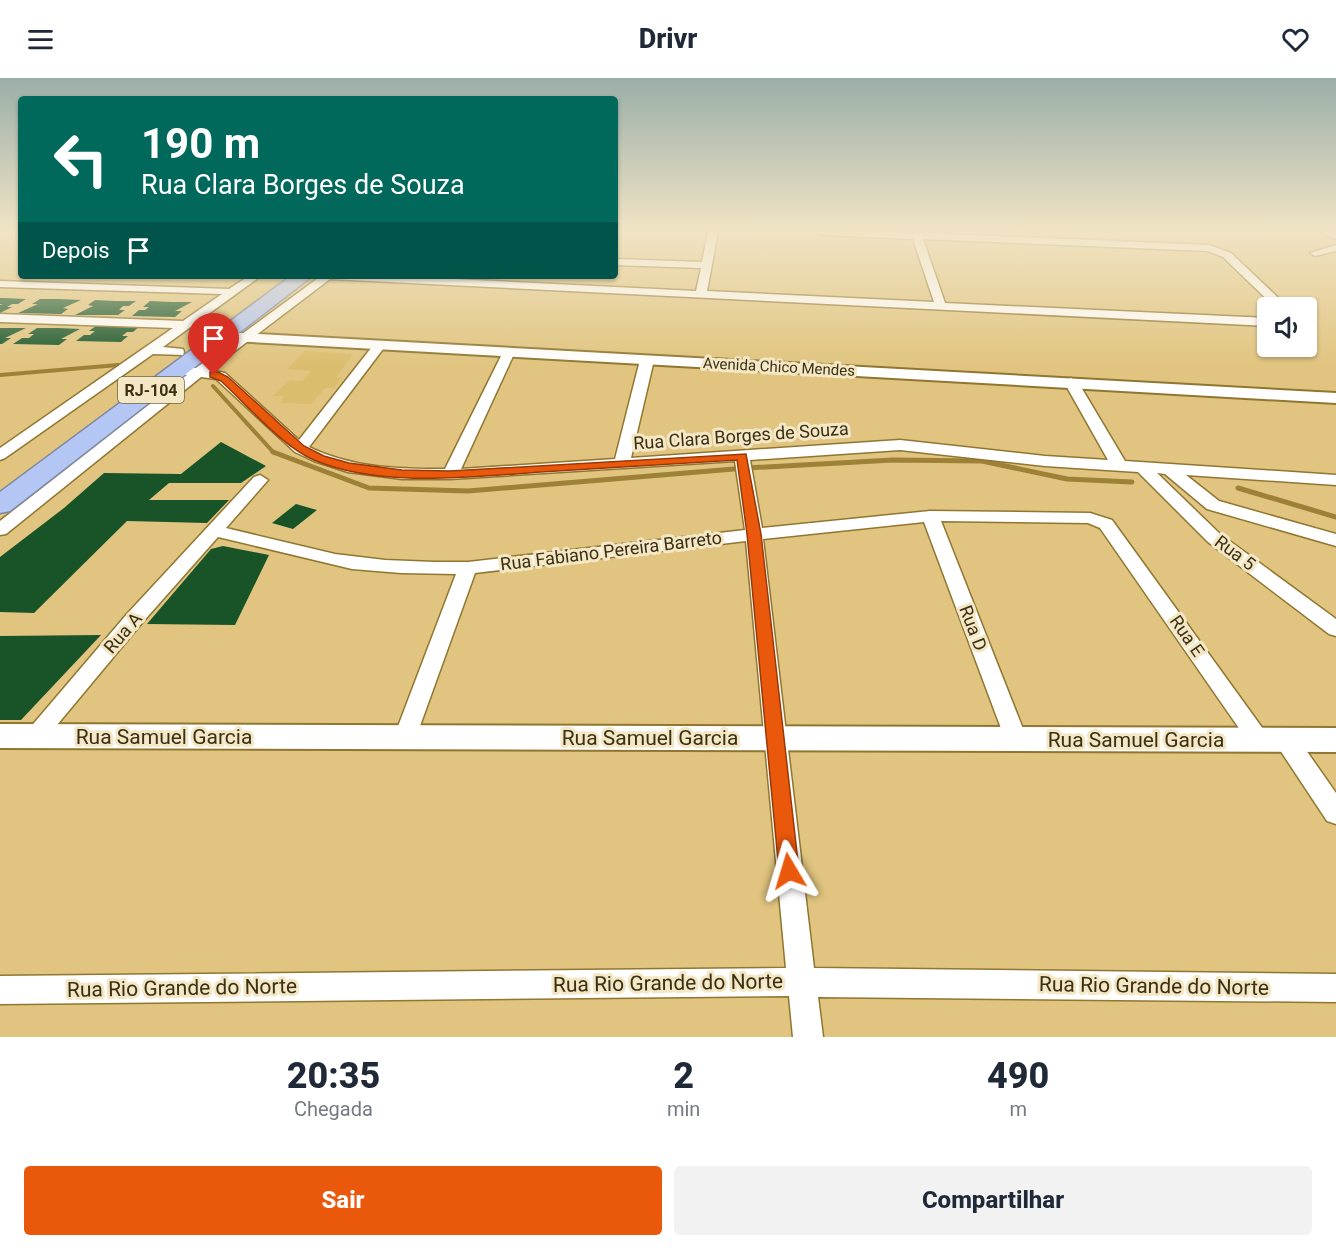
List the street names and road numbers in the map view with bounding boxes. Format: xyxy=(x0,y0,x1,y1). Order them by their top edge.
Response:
street label: Avenida Chico Mendes xyxy=(703,354,855,380)
road number: RJ-104 xyxy=(118,377,184,403)
street label: Rua Clara Borges de Souza xyxy=(633,418,849,454)
street label: Rua Fabiano Pereira Barreto xyxy=(499,527,723,575)
street label: Rua 5 xyxy=(1211,531,1260,575)
street label: Rua D xyxy=(955,602,992,654)
street label: Rua A xyxy=(99,608,146,657)
street label: Rua E xyxy=(1166,611,1209,660)
street label: Rua Samuel Garcia xyxy=(76,725,252,749)
street label: Rua Samuel Garcia xyxy=(562,726,738,750)
street label: Rua Samuel Garcia xyxy=(1048,728,1224,752)
street label: Rua Rio Grande do Norte xyxy=(553,969,783,997)
street label: Rua Rio Grande do Norte xyxy=(1039,972,1269,1000)
street label: Rua Rio Grande do Norte xyxy=(67,974,297,1002)

